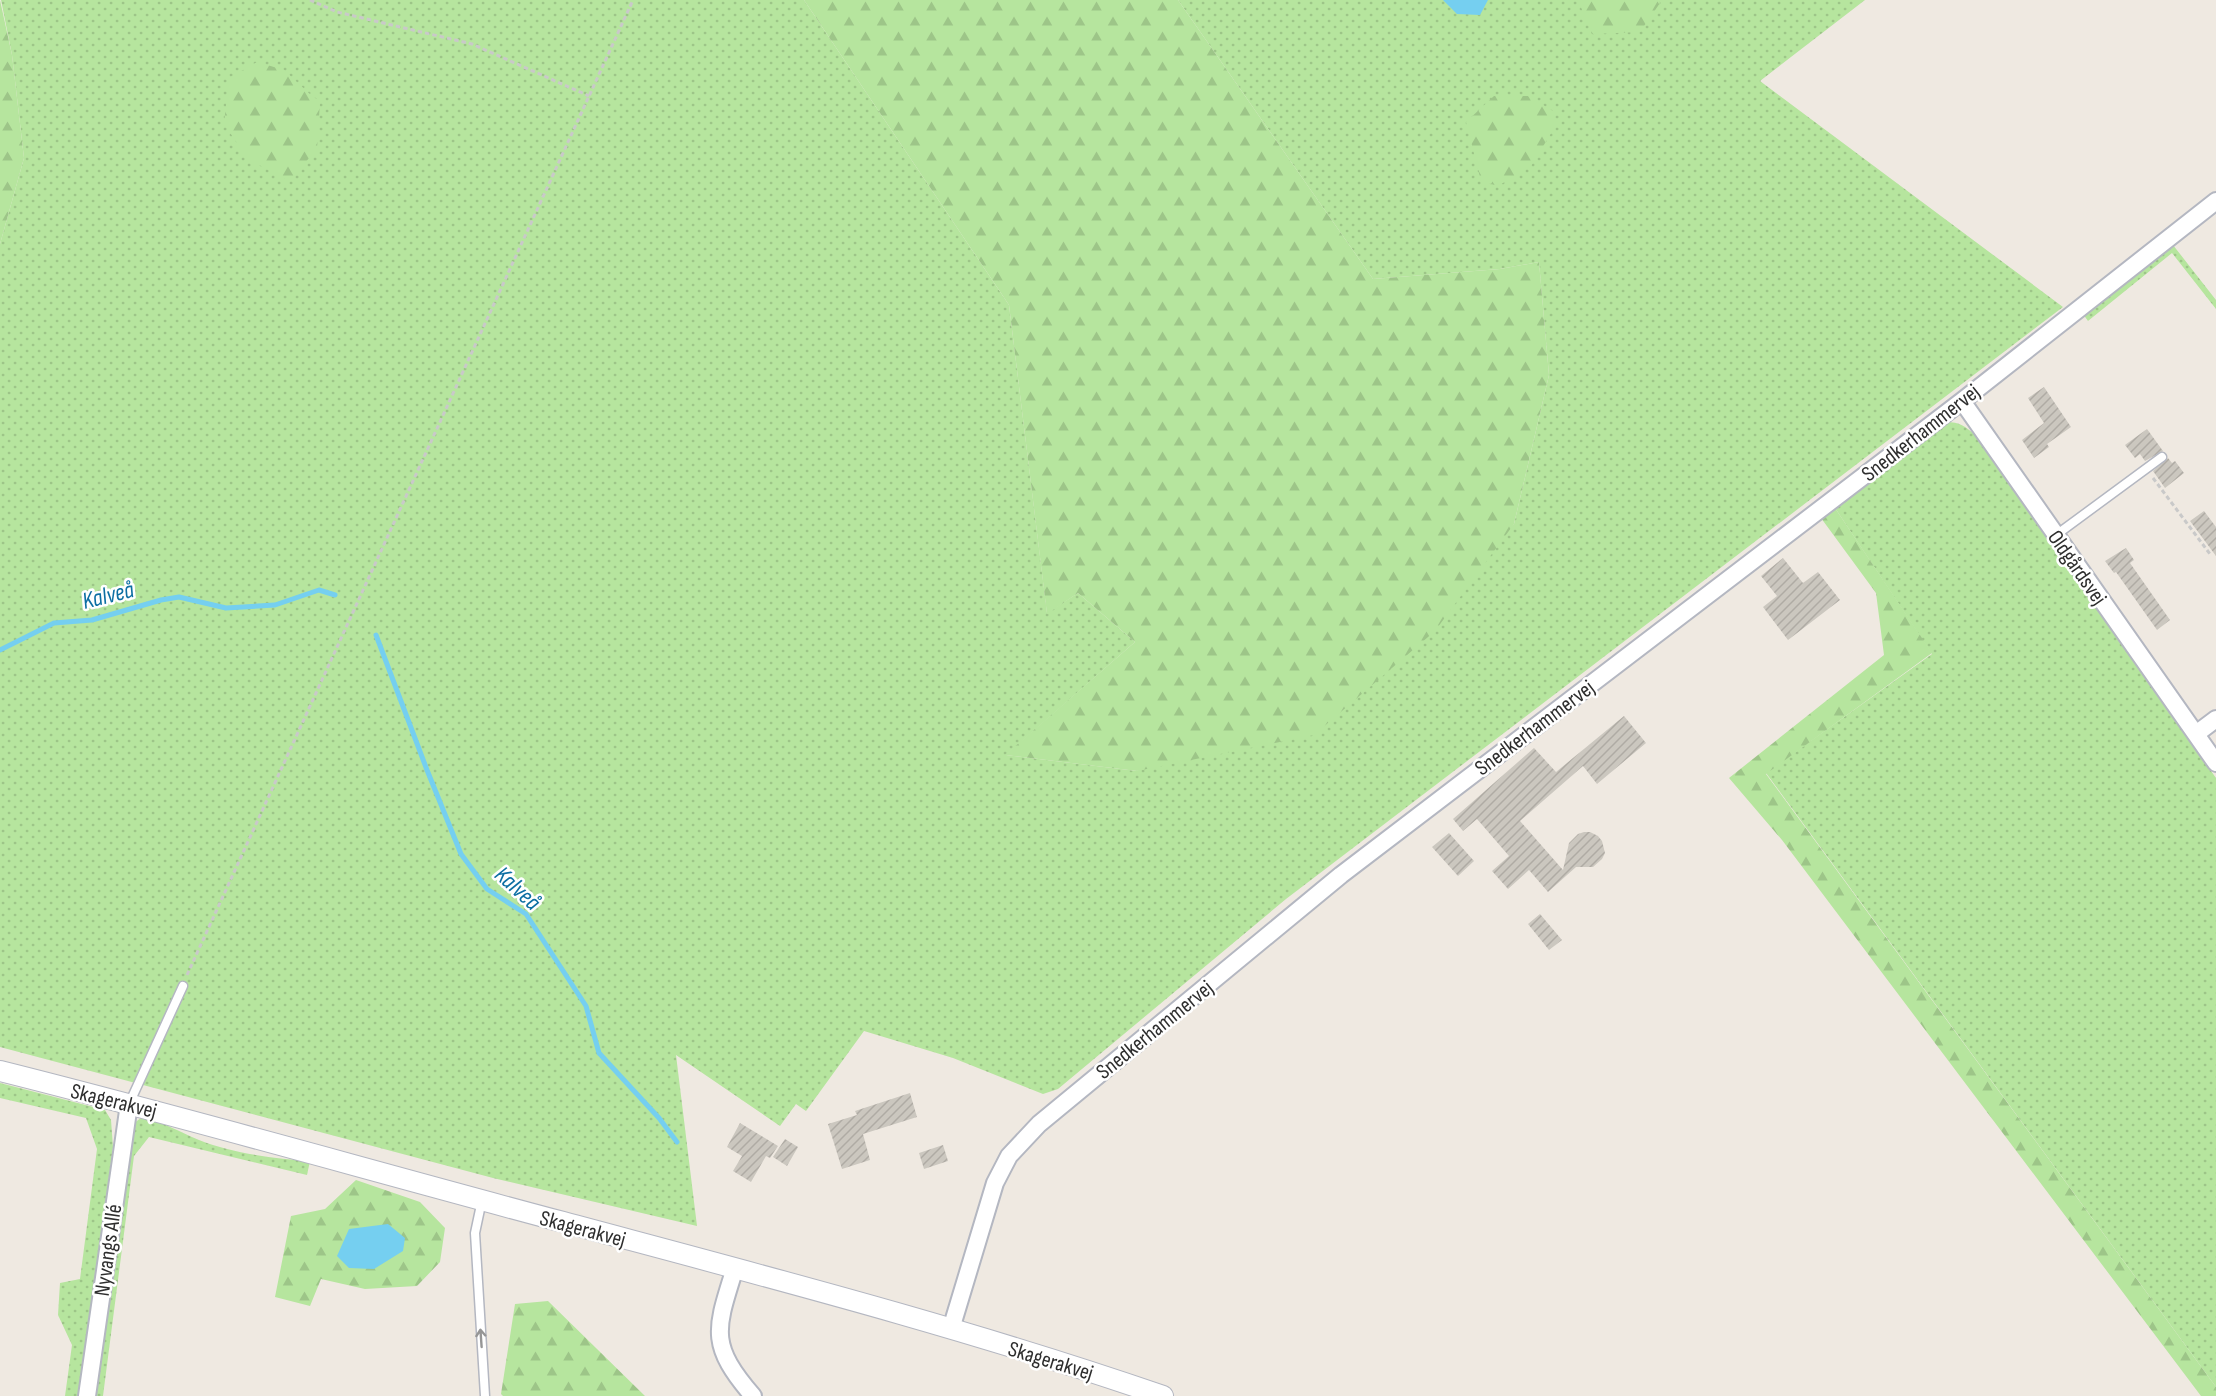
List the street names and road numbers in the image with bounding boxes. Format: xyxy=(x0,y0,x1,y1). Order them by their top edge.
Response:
street label: Snedkerhammervej xyxy=(1856,379,1985,488)
street label: Oldgårdsvej xyxy=(2041,525,2112,611)
street label: Snedkerhammervej xyxy=(1470,674,1600,782)
street label: Snedkerhammervej xyxy=(1091,975,1219,1086)
street label: Skagerakvej xyxy=(68,1078,160,1125)
street label: Nyvangs Allé xyxy=(89,1202,128,1298)
street label: Skagerakvej xyxy=(537,1205,629,1254)
street label: Skagerakvej xyxy=(1005,1336,1097,1387)

